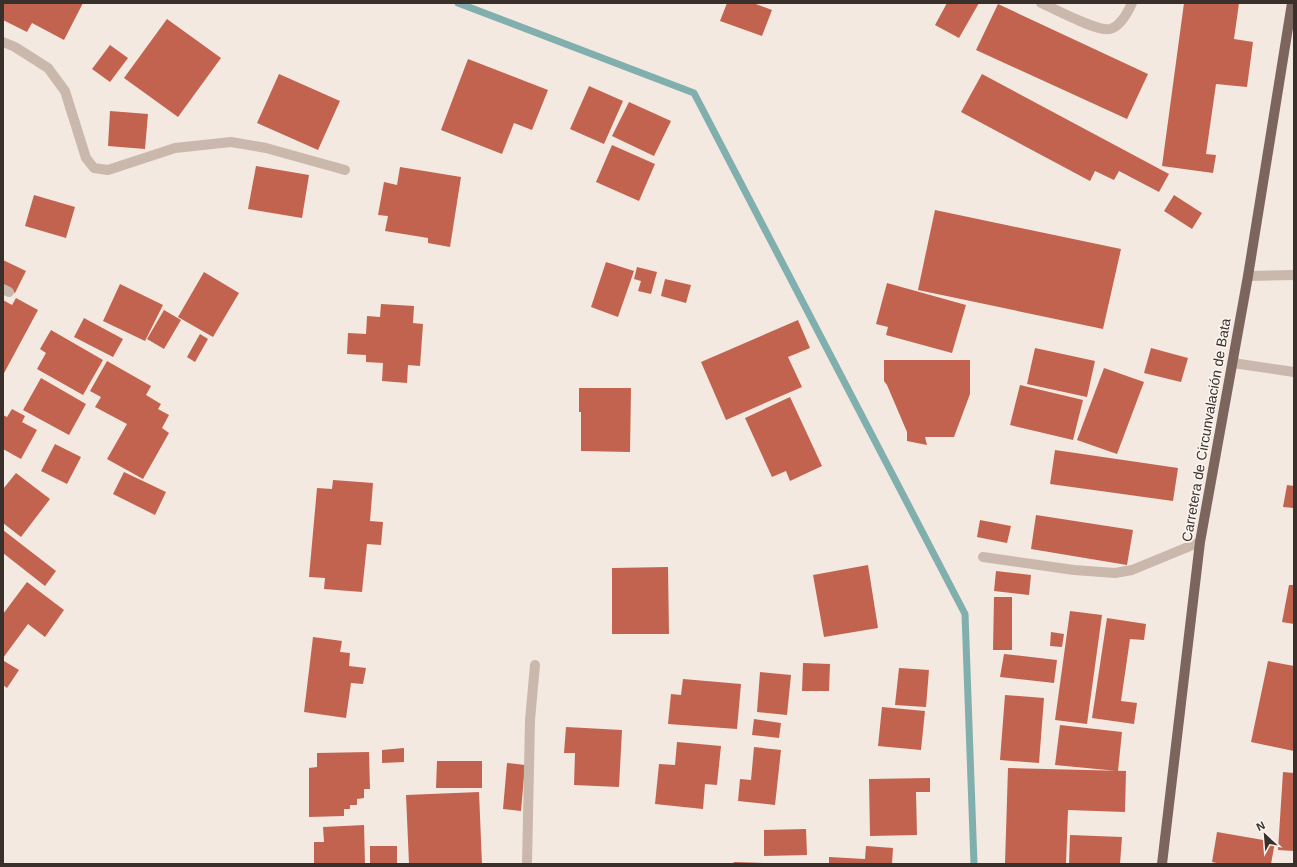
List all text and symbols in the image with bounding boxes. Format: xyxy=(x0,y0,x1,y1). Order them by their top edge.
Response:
street label: Carretera de Circunvalación de Bata xyxy=(1178,317,1234,543)
north arrow xyxy=(1245,815,1285,855)
text: N xyxy=(1254,819,1267,833)

